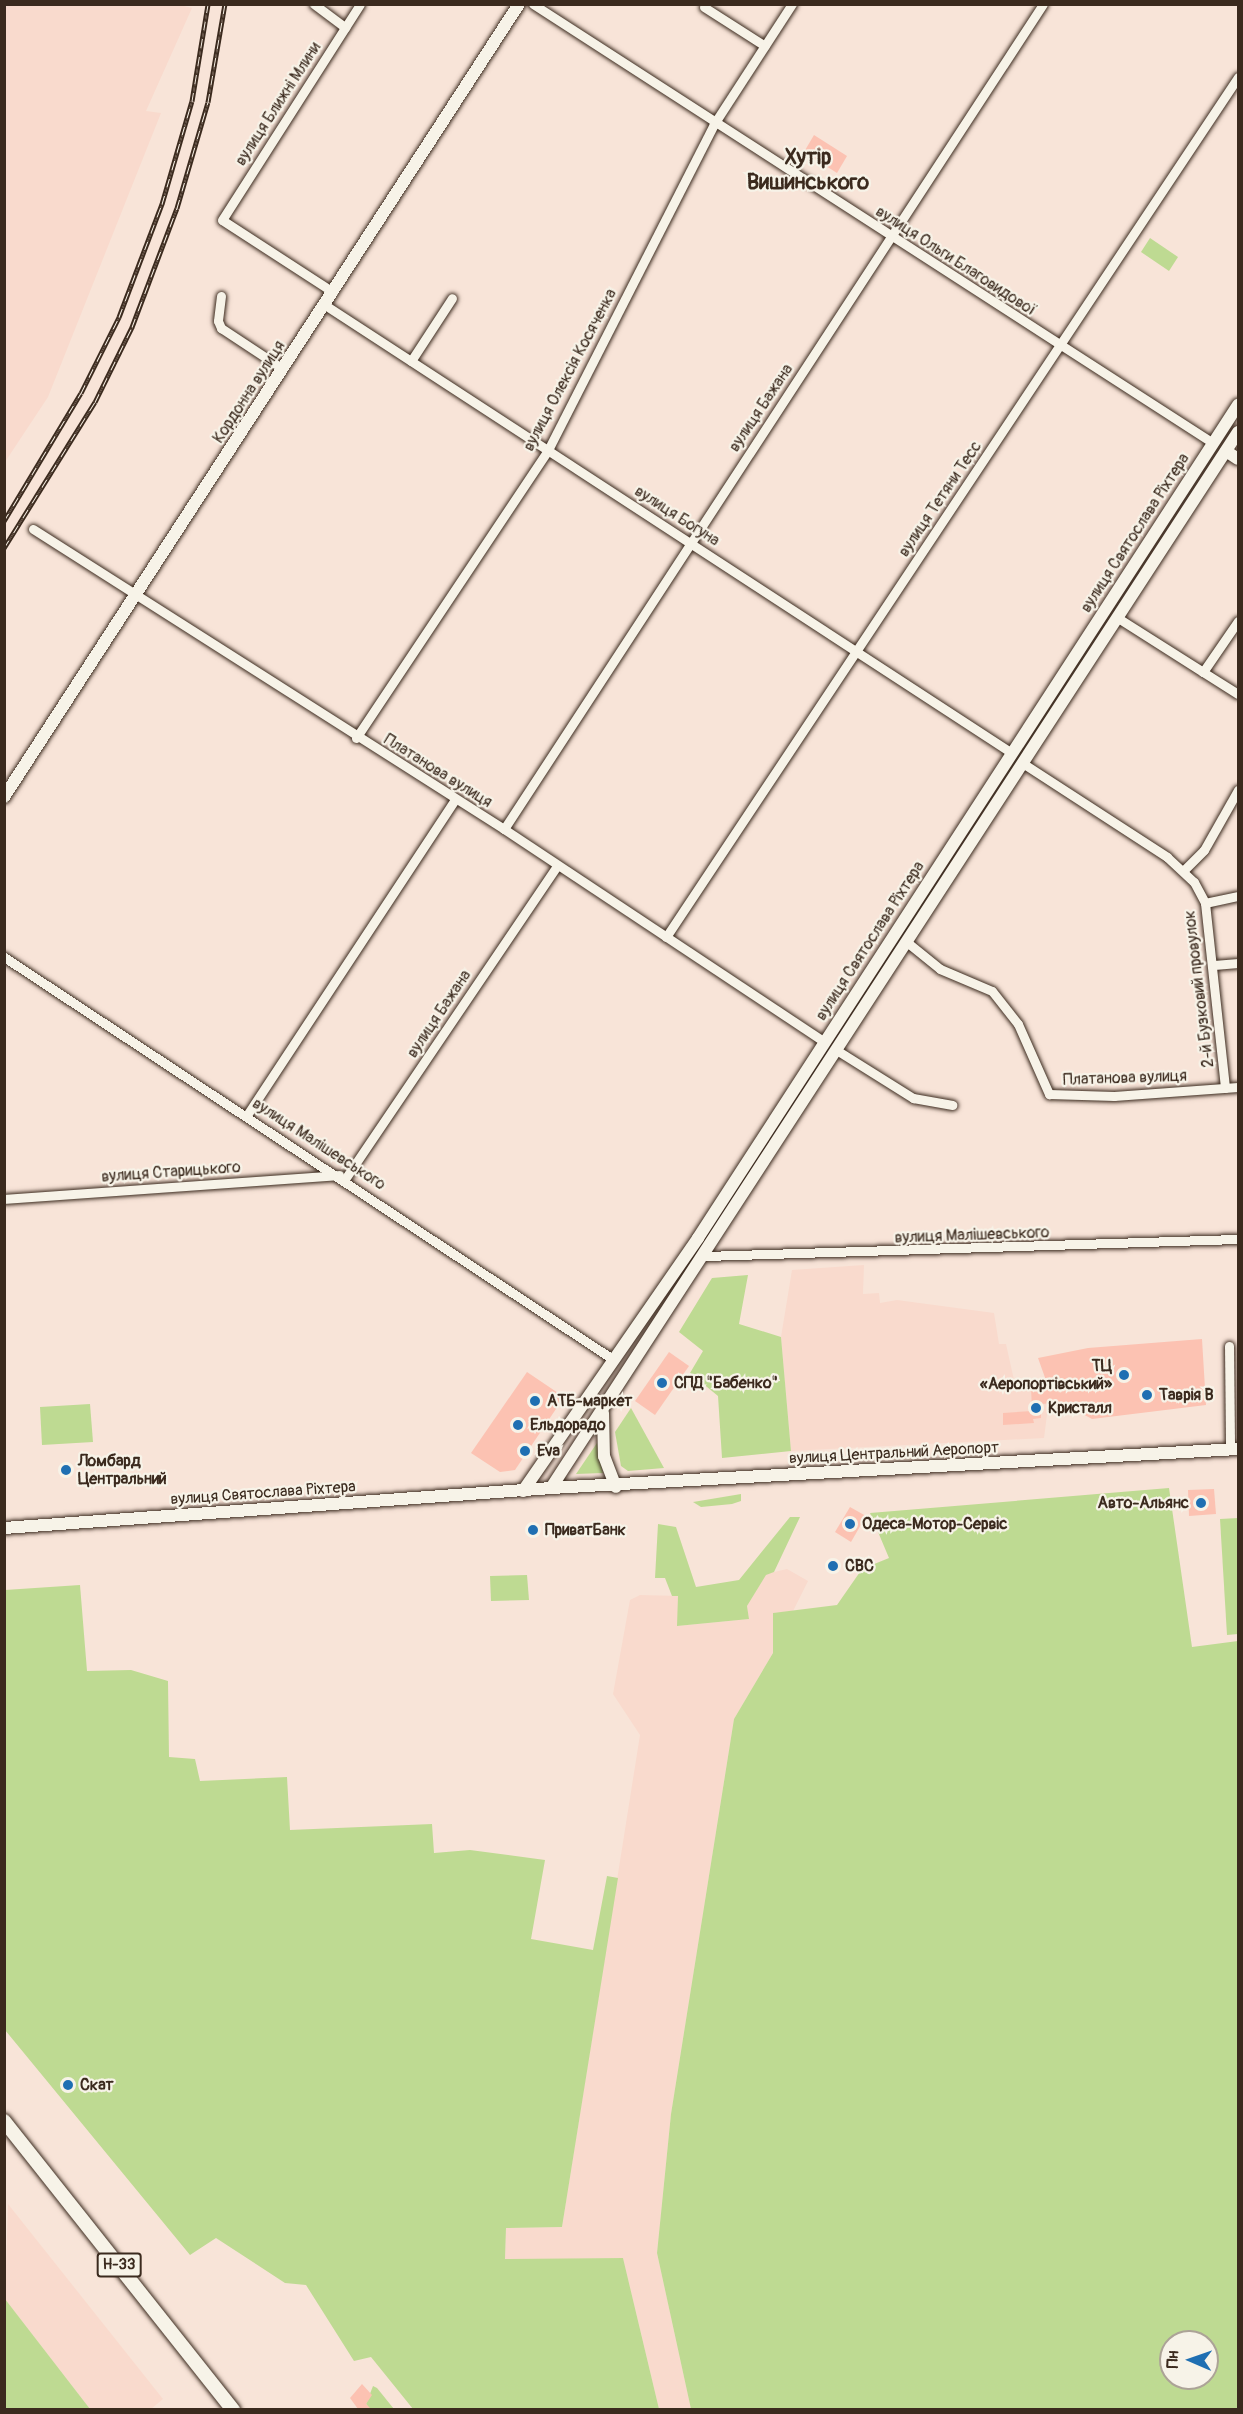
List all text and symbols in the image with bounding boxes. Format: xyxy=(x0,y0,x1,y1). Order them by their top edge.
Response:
street label: вулиця Ближні Млини xyxy=(231,39,325,169)
district label: Хутір Вишинського xyxy=(747,144,869,196)
street label: вулиця Ольги Благовидової xyxy=(872,202,1040,320)
street label: вулиця Олексія Косяченка xyxy=(519,286,621,454)
street label: Кордонна вулиця xyxy=(209,337,289,447)
street label: вулиця Бажана xyxy=(725,361,797,455)
street label: вулиця Тетяни Тесс xyxy=(894,438,986,560)
street label: вулиця Святослава Ріхтера xyxy=(1076,450,1194,616)
street label: вулиця Богуна xyxy=(631,481,723,551)
street label: Платанова вулиця xyxy=(380,730,496,812)
street label: вулиця Святослава Ріхтера xyxy=(811,858,929,1024)
street label: 2-й Бузковий провулок xyxy=(1180,909,1218,1069)
street label: вулиця Бажана xyxy=(403,967,475,1061)
street label: Платанова вулиця xyxy=(1063,1066,1187,1090)
street label: вулиця Малішевського xyxy=(249,1094,389,1194)
street label: вулиця Старицького xyxy=(101,1158,241,1186)
street label: вулиця Малішевського xyxy=(894,1223,1050,1247)
place label: ТЦ «Аеропортівський» xyxy=(980,1356,1112,1394)
marker: ТЦ «Аеропортівський» xyxy=(1117,1368,1131,1382)
place label: СПД "Бабенко" xyxy=(674,1373,778,1393)
marker: СПД "Бабенко" xyxy=(655,1376,669,1390)
place label: Таврія В xyxy=(1159,1385,1214,1405)
marker: Таврія В xyxy=(1140,1388,1154,1402)
place label: АТБ-маркет xyxy=(547,1391,632,1411)
marker: АТБ-маркет xyxy=(528,1394,542,1408)
place label: Кристалл xyxy=(1048,1398,1112,1418)
marker: Кристалл xyxy=(1029,1401,1043,1415)
place label: Ельдорадо xyxy=(530,1415,605,1435)
marker: Ельдорадо xyxy=(511,1418,525,1432)
street label: вулиця Центральний Аеропорт xyxy=(789,1438,999,1468)
place label: Eva xyxy=(537,1441,560,1461)
marker: Eva xyxy=(518,1444,532,1458)
place label: Ломбард Центральний xyxy=(78,1451,167,1489)
marker: Ломбард Центральний xyxy=(59,1463,73,1477)
street label: вулиця Святослава Ріхтера xyxy=(170,1477,356,1509)
place label: Авто-Альянс xyxy=(1098,1493,1189,1513)
marker: Авто-Альянс xyxy=(1194,1496,1208,1510)
place label: Одеса-Мотор-Сервіс xyxy=(862,1514,1007,1534)
marker: Одеса-Мотор-Сервіс xyxy=(843,1517,857,1531)
place label: ПриватБанк xyxy=(545,1520,626,1540)
marker: ПриватБанк xyxy=(526,1523,540,1537)
place label: СВС xyxy=(845,1556,874,1576)
marker: СВС xyxy=(826,1559,840,1573)
place label: Скат xyxy=(80,2075,114,2095)
marker: Скат xyxy=(61,2078,75,2092)
road number: Н-33 xyxy=(96,2253,142,2277)
north arrow xyxy=(1159,2330,1219,2390)
text: Пн xyxy=(1163,2350,1183,2369)

